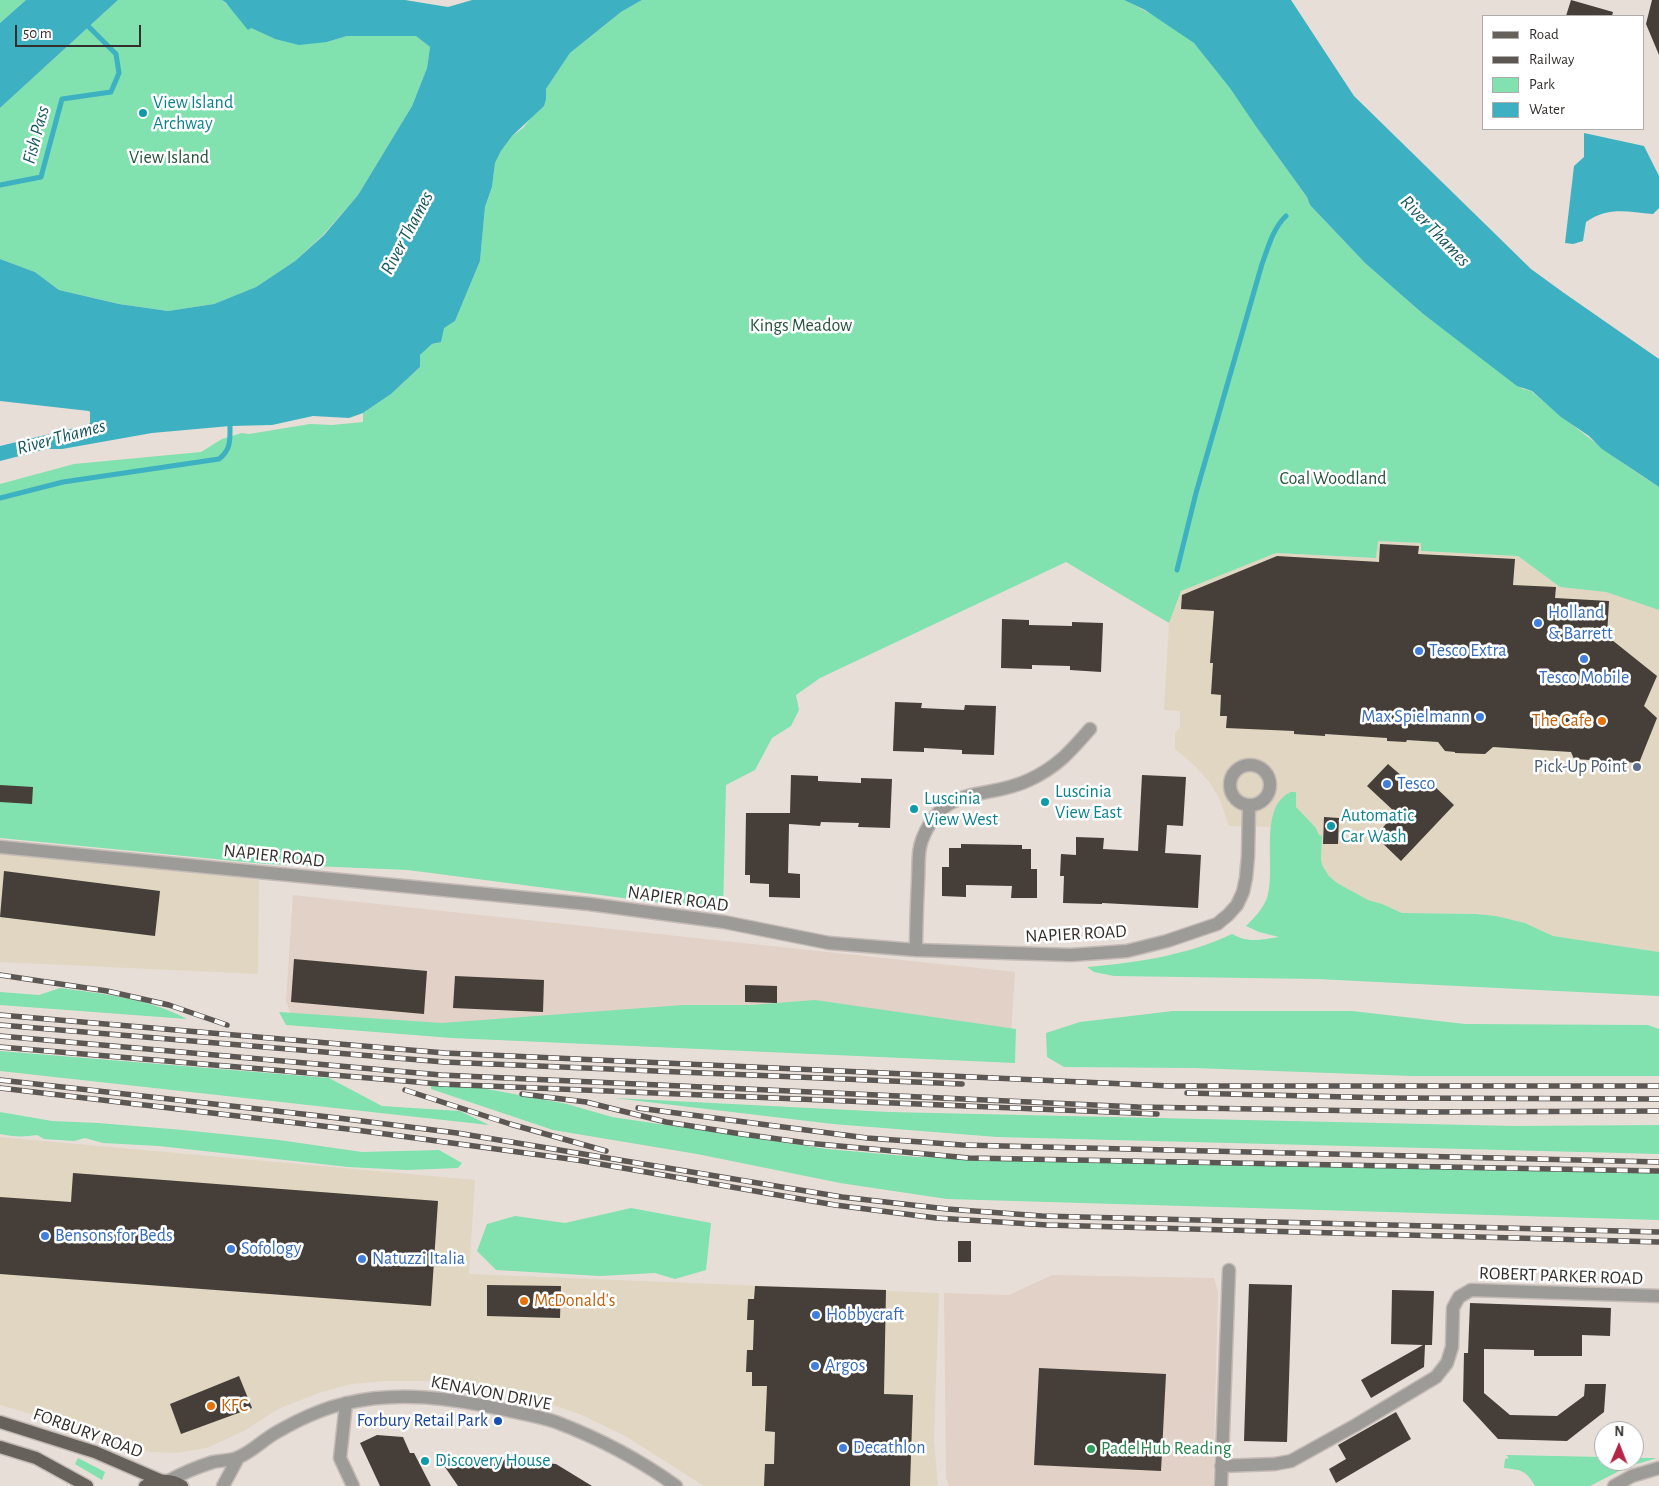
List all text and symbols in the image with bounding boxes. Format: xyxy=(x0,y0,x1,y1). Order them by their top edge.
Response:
scale bar xyxy=(18,15,144,47)
legend xyxy=(1482,15,1644,130)
text: 50 m xyxy=(23,26,52,41)
text: Road xyxy=(1529,27,1559,42)
text: Railway xyxy=(1529,52,1574,67)
text: Park xyxy=(1529,77,1555,92)
place label: View Island Archway xyxy=(153,92,233,134)
text: Water xyxy=(1529,102,1565,117)
water label: Fish Pass xyxy=(17,104,55,166)
marker: View Island Archway xyxy=(137,107,149,119)
park label: View Island xyxy=(129,147,209,169)
water label: River Thames xyxy=(376,188,438,278)
water label: River Thames xyxy=(1395,190,1475,272)
park label: Kings Meadow xyxy=(750,315,852,337)
water label: River Thames xyxy=(14,414,108,460)
park label: Coal Woodland xyxy=(1279,468,1387,490)
place label: Holland & Barrett xyxy=(1548,602,1613,644)
marker: Holland & Barrett xyxy=(1532,617,1544,629)
place label: Tesco Extra xyxy=(1429,640,1507,662)
marker: Tesco Extra xyxy=(1413,645,1425,657)
marker: Tesco Mobile xyxy=(1578,653,1590,665)
place label: Tesco Mobile xyxy=(1539,667,1629,689)
place label: Max Spielmann xyxy=(1361,706,1470,728)
place label: The Cafe xyxy=(1532,710,1592,732)
marker: Max Spielmann xyxy=(1474,711,1486,723)
marker: The Cafe xyxy=(1596,715,1608,727)
place label: Pick-Up Point xyxy=(1534,756,1627,778)
marker: Pick-Up Point xyxy=(1631,761,1643,773)
place label: Tesco xyxy=(1397,773,1435,795)
marker: Tesco xyxy=(1381,778,1393,790)
place label: Luscinia View East xyxy=(1055,781,1122,824)
place label: Luscinia View West xyxy=(924,788,998,831)
marker: Luscinia View East xyxy=(1039,796,1051,808)
marker: Luscinia View West xyxy=(908,803,920,815)
place label: Automatic Car Wash xyxy=(1341,805,1414,848)
marker: Automatic Car Wash xyxy=(1325,820,1337,832)
street label: NAPIER ROAD xyxy=(222,840,326,872)
street label: NAPIER ROAD xyxy=(626,881,730,917)
street label: NAPIER ROAD xyxy=(1025,921,1127,947)
place label: Bensons for Beds xyxy=(55,1225,173,1247)
marker: Bensons for Beds xyxy=(39,1230,51,1242)
place label: Sofology xyxy=(241,1238,301,1260)
marker: Sofology xyxy=(225,1243,237,1255)
place label: Natuzzi Italia xyxy=(372,1248,465,1270)
marker: Natuzzi Italia xyxy=(356,1253,368,1265)
street label: ROBERT PARKER ROAD xyxy=(1479,1262,1643,1290)
place label: McDonald's xyxy=(534,1290,616,1312)
marker: McDonald's xyxy=(518,1295,530,1307)
place label: Hobbycraft xyxy=(826,1304,904,1326)
marker: Hobbycraft xyxy=(810,1309,822,1321)
place label: Argos xyxy=(825,1355,865,1377)
marker: Argos xyxy=(809,1360,821,1372)
street label: KENAVON DRIVE xyxy=(429,1371,553,1415)
place label: KFC xyxy=(221,1395,248,1417)
marker: KFC xyxy=(205,1400,217,1412)
street label: FORBURY ROAD xyxy=(30,1403,146,1463)
place label: Forbury Retail Park xyxy=(357,1410,488,1432)
marker: Forbury Retail Park xyxy=(492,1415,504,1427)
north arrow xyxy=(1594,1421,1644,1471)
text: N xyxy=(1614,1425,1624,1439)
place label: Decathlon xyxy=(853,1437,925,1459)
place label: PadelHub Reading xyxy=(1101,1438,1231,1460)
marker: Decathlon xyxy=(837,1442,849,1454)
marker: PadelHub Reading xyxy=(1085,1443,1097,1455)
place label: Discovery House xyxy=(435,1450,550,1472)
marker: Discovery House xyxy=(419,1455,431,1467)

